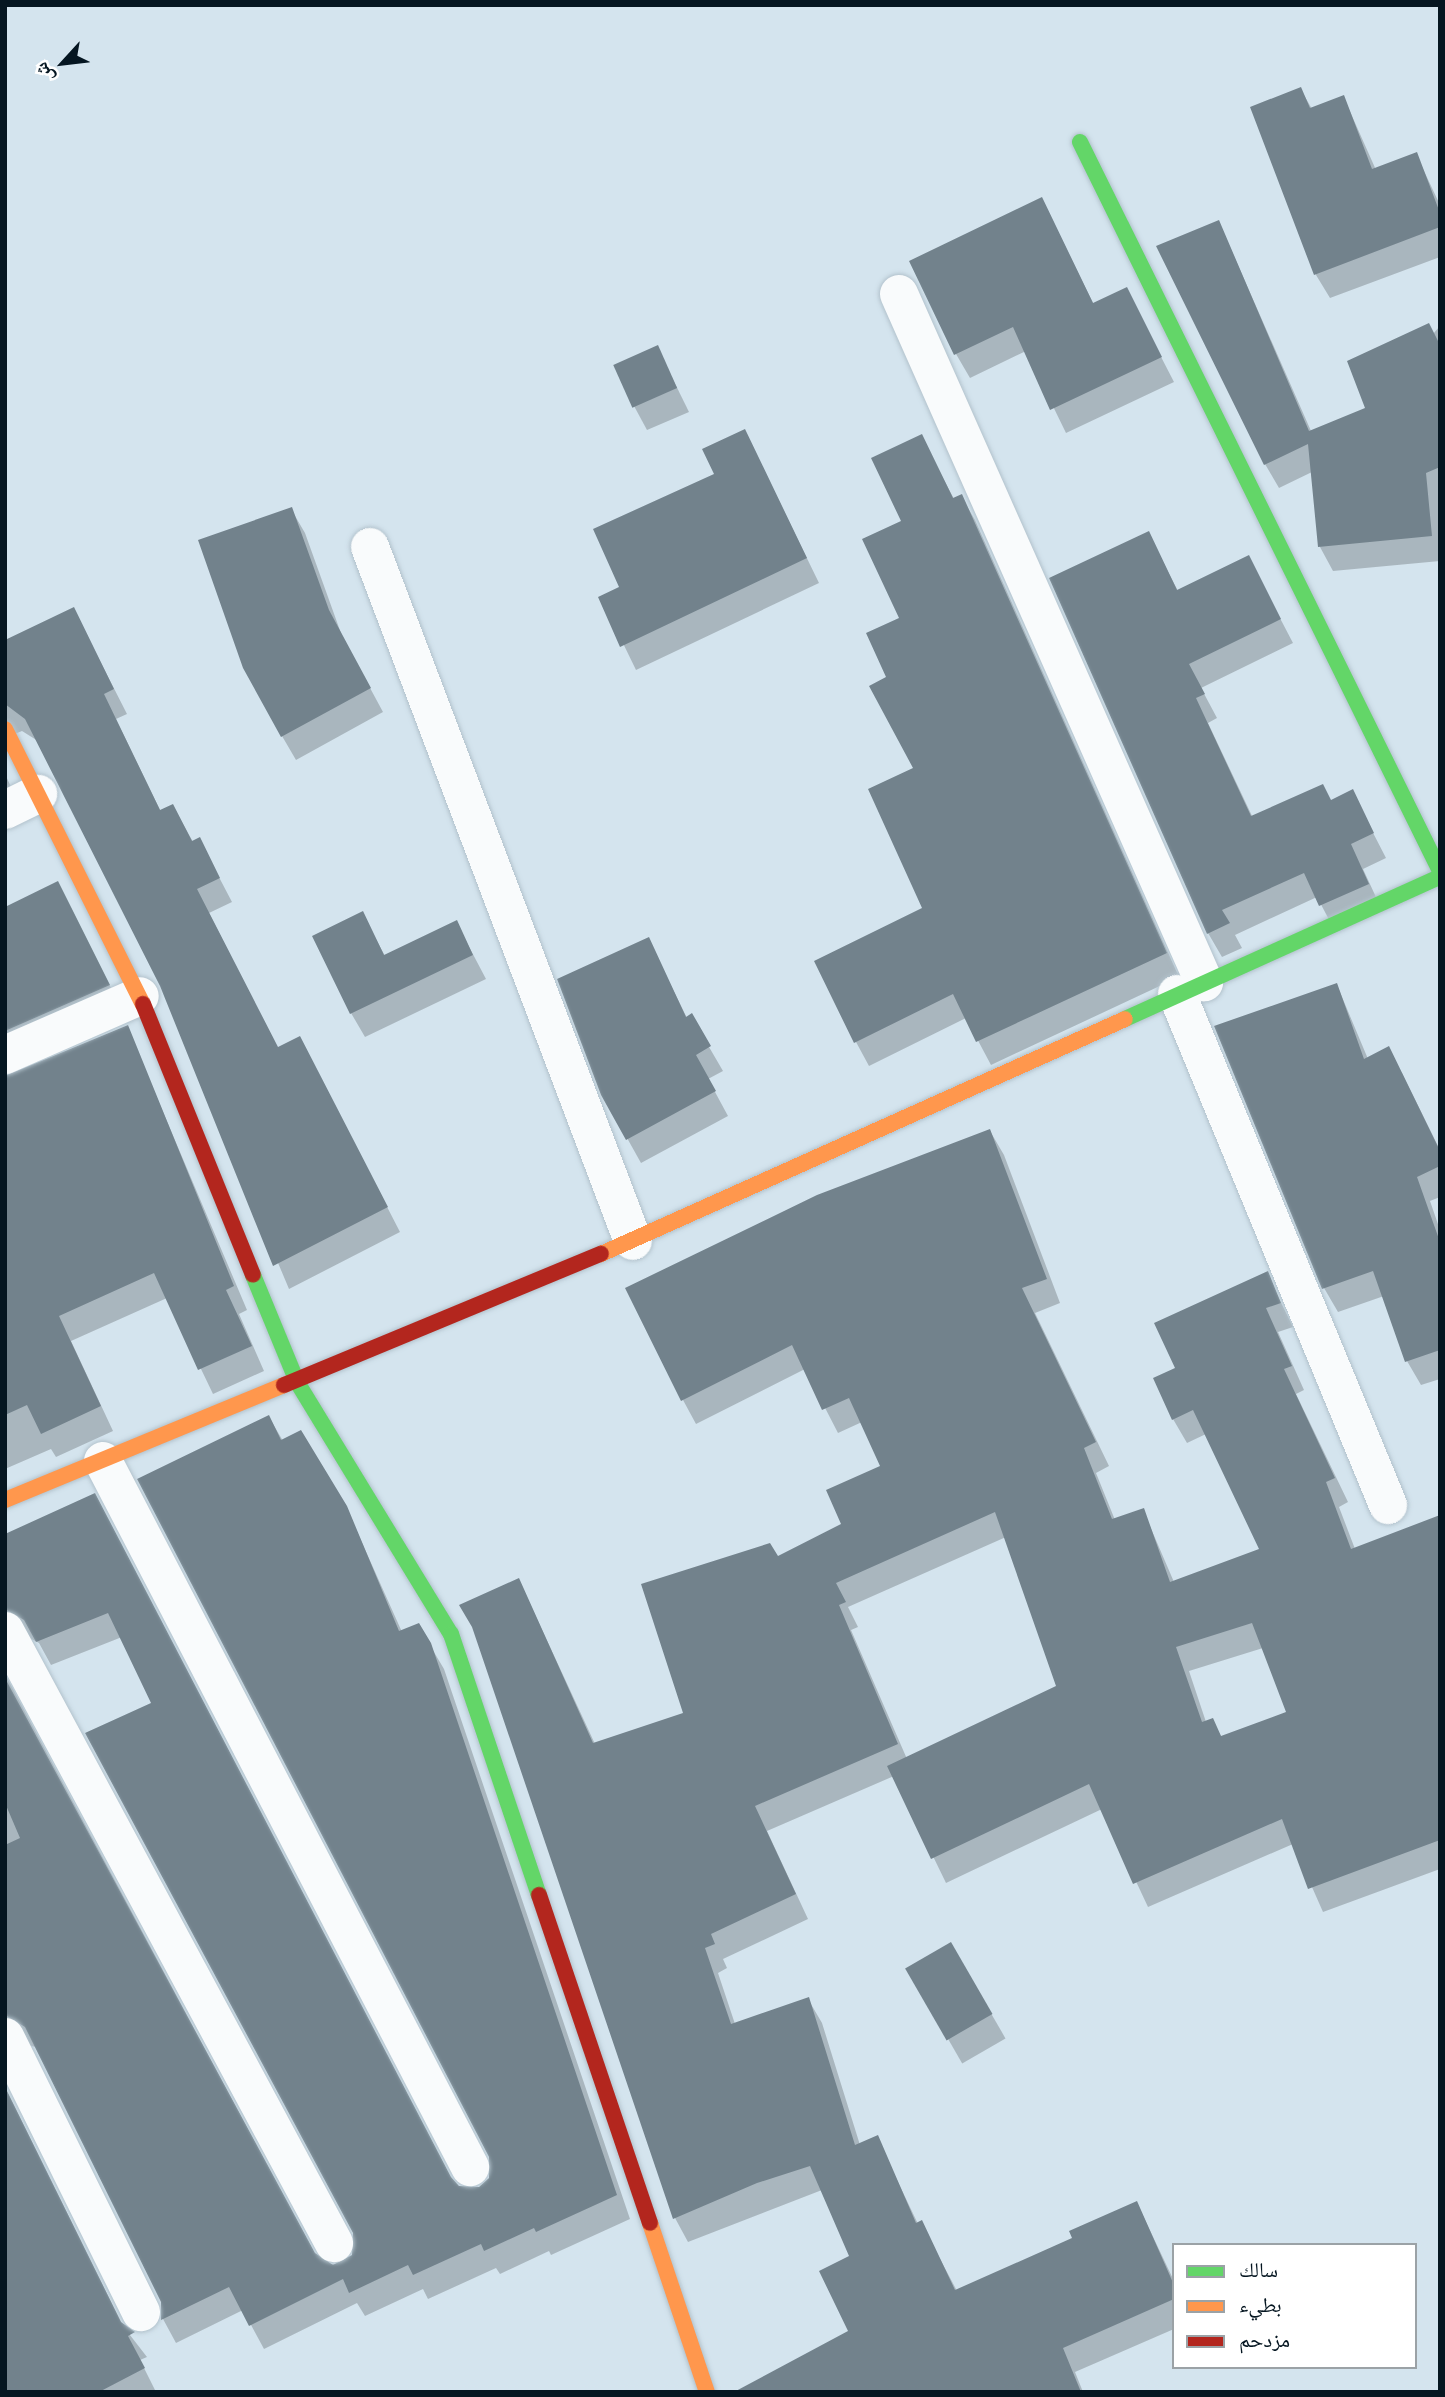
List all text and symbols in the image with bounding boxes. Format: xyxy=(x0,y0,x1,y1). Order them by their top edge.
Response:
north arrow xyxy=(28,28,98,98)
text: ش xyxy=(27,58,60,88)
legend xyxy=(1172,2243,1417,2369)
text: سالك xyxy=(1239,2255,1278,2284)
text: بطيء xyxy=(1239,2290,1282,2319)
text: مزدحم xyxy=(1239,2325,1290,2354)

